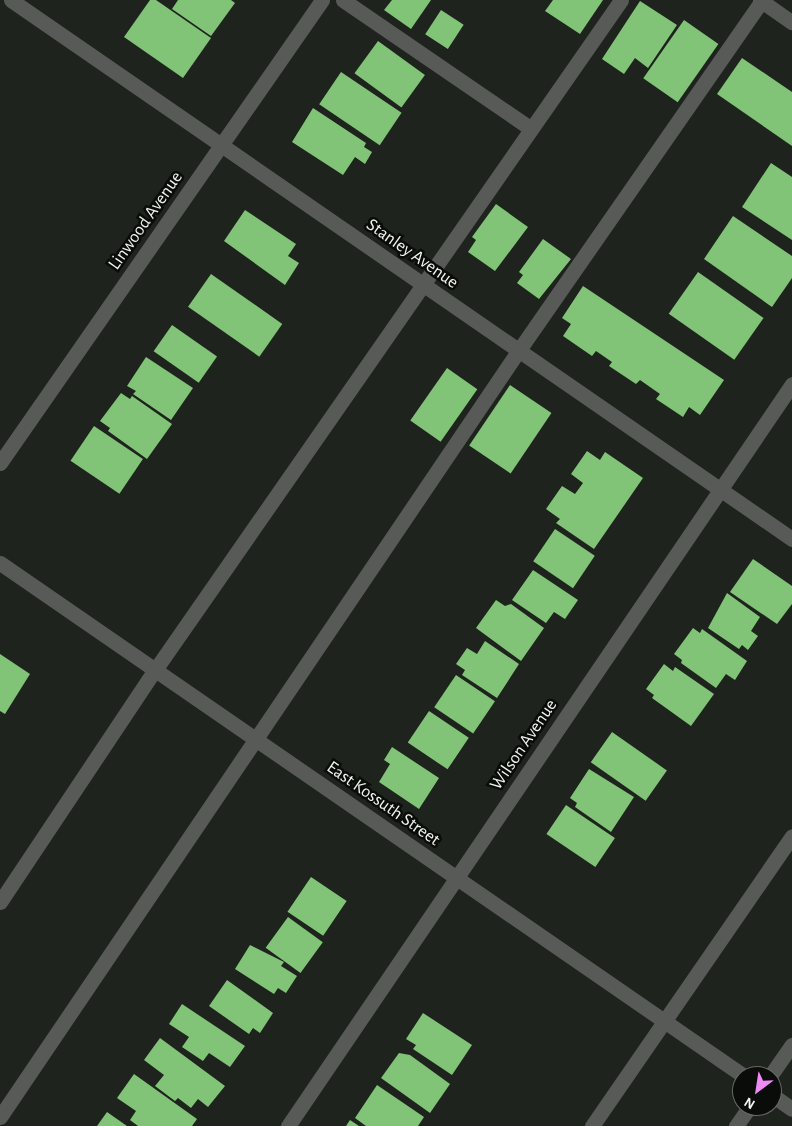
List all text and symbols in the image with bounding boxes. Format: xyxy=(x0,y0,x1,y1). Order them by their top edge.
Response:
street label: Linwood Avenue xyxy=(104,168,188,274)
street label: Stanley Avenue xyxy=(362,214,462,294)
street label: Wilson Avenue xyxy=(486,695,562,795)
street label: East Kossuth Street xyxy=(322,757,444,851)
north arrow xyxy=(732,1066,782,1116)
text: N xyxy=(742,1094,758,1112)

